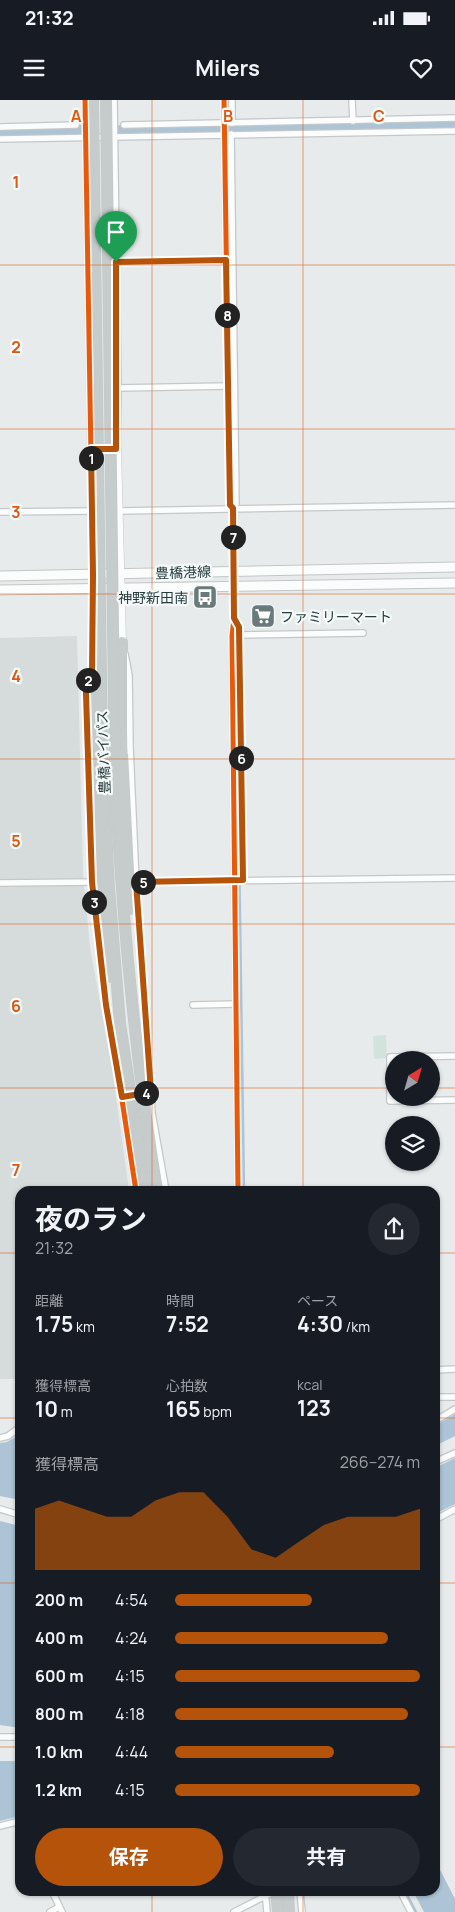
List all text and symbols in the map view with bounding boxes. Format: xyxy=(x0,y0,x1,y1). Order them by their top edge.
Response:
text: 21:32 xyxy=(25,5,74,31)
text: Milers xyxy=(195,53,260,83)
icon: menu xyxy=(20,54,48,82)
icon: heart xyxy=(407,54,435,82)
text: A xyxy=(71,105,82,127)
text: B xyxy=(223,105,233,127)
text: C xyxy=(373,105,385,127)
text: 1 xyxy=(12,171,20,193)
pin xyxy=(95,211,137,262)
icon: arrive xyxy=(102,218,130,246)
pin: 8 xyxy=(214,302,240,328)
text: 8 xyxy=(223,306,232,325)
text: 2 xyxy=(11,336,21,358)
pin: 1 xyxy=(78,446,104,470)
text: 1 xyxy=(88,449,95,468)
text: 3 xyxy=(11,501,21,523)
pin: 7 xyxy=(220,524,246,550)
text: 7 xyxy=(230,528,237,547)
street label: 豊橋港線 xyxy=(155,562,211,582)
bus stop icon: 神野新田南 xyxy=(192,584,218,610)
place label: 神野新田南 xyxy=(118,588,188,607)
supermarket icon: ファミリーマート xyxy=(250,603,276,629)
place label: ファミリーマート xyxy=(280,607,392,626)
text: 4 xyxy=(11,665,21,687)
pin: 2 xyxy=(76,668,100,692)
text: 2 xyxy=(84,671,93,690)
street label: 豊橋バイパス xyxy=(92,710,114,794)
pin: 6 xyxy=(228,746,254,770)
text: 6 xyxy=(237,749,246,768)
text: 5 xyxy=(11,830,21,852)
pin: 5 xyxy=(130,870,156,894)
text: 5 xyxy=(139,873,148,892)
pin: 3 xyxy=(82,890,106,914)
text: 3 xyxy=(90,893,99,912)
text: 6 xyxy=(11,995,21,1017)
north arrow xyxy=(385,1051,440,1106)
map controls xyxy=(385,1051,440,1171)
pin: 4 xyxy=(134,1080,158,1106)
text: 4 xyxy=(142,1084,151,1103)
button: layers xyxy=(385,1116,440,1171)
text: 7 xyxy=(12,1159,20,1181)
text: 夜のラン xyxy=(35,1199,147,1237)
button: share xyxy=(368,1203,420,1255)
text: 21:32 xyxy=(35,1237,73,1259)
text: 距離 xyxy=(35,1291,63,1310)
text: 時間 xyxy=(166,1291,194,1310)
text: ペース xyxy=(297,1291,338,1310)
text: 1.75 xyxy=(35,1310,73,1338)
text: 7:52 xyxy=(166,1310,209,1338)
text: 4:30 xyxy=(297,1310,343,1338)
text: km xyxy=(73,1317,95,1336)
text: /km xyxy=(343,1317,370,1336)
text: kcal xyxy=(297,1375,323,1394)
text: 獲得標高 xyxy=(35,1376,91,1395)
text: 心拍数 xyxy=(166,1376,208,1395)
text: 123 xyxy=(297,1394,331,1422)
text: 10 xyxy=(35,1395,58,1423)
text: 165 xyxy=(166,1395,201,1423)
text: m xyxy=(58,1402,73,1421)
text: bpm xyxy=(201,1402,232,1421)
text: 266–274 m xyxy=(340,1451,420,1473)
text: 獲得標高 xyxy=(35,1453,99,1475)
text: 200 m xyxy=(35,1589,83,1611)
text: 4:54 xyxy=(115,1589,148,1611)
text: 400 m xyxy=(35,1627,83,1649)
text: 4:24 xyxy=(115,1627,147,1649)
text: 600 m xyxy=(35,1665,84,1687)
text: 4:15 xyxy=(115,1665,145,1687)
text: 800 m xyxy=(35,1703,83,1725)
text: 4:18 xyxy=(115,1703,145,1725)
text: 1.0 km xyxy=(35,1741,83,1763)
text: 4:44 xyxy=(115,1741,148,1763)
text: 1.2 km xyxy=(35,1779,82,1801)
text: 4:15 xyxy=(115,1779,145,1801)
button: 保存 xyxy=(35,1828,223,1886)
button: 共有 xyxy=(233,1828,420,1886)

